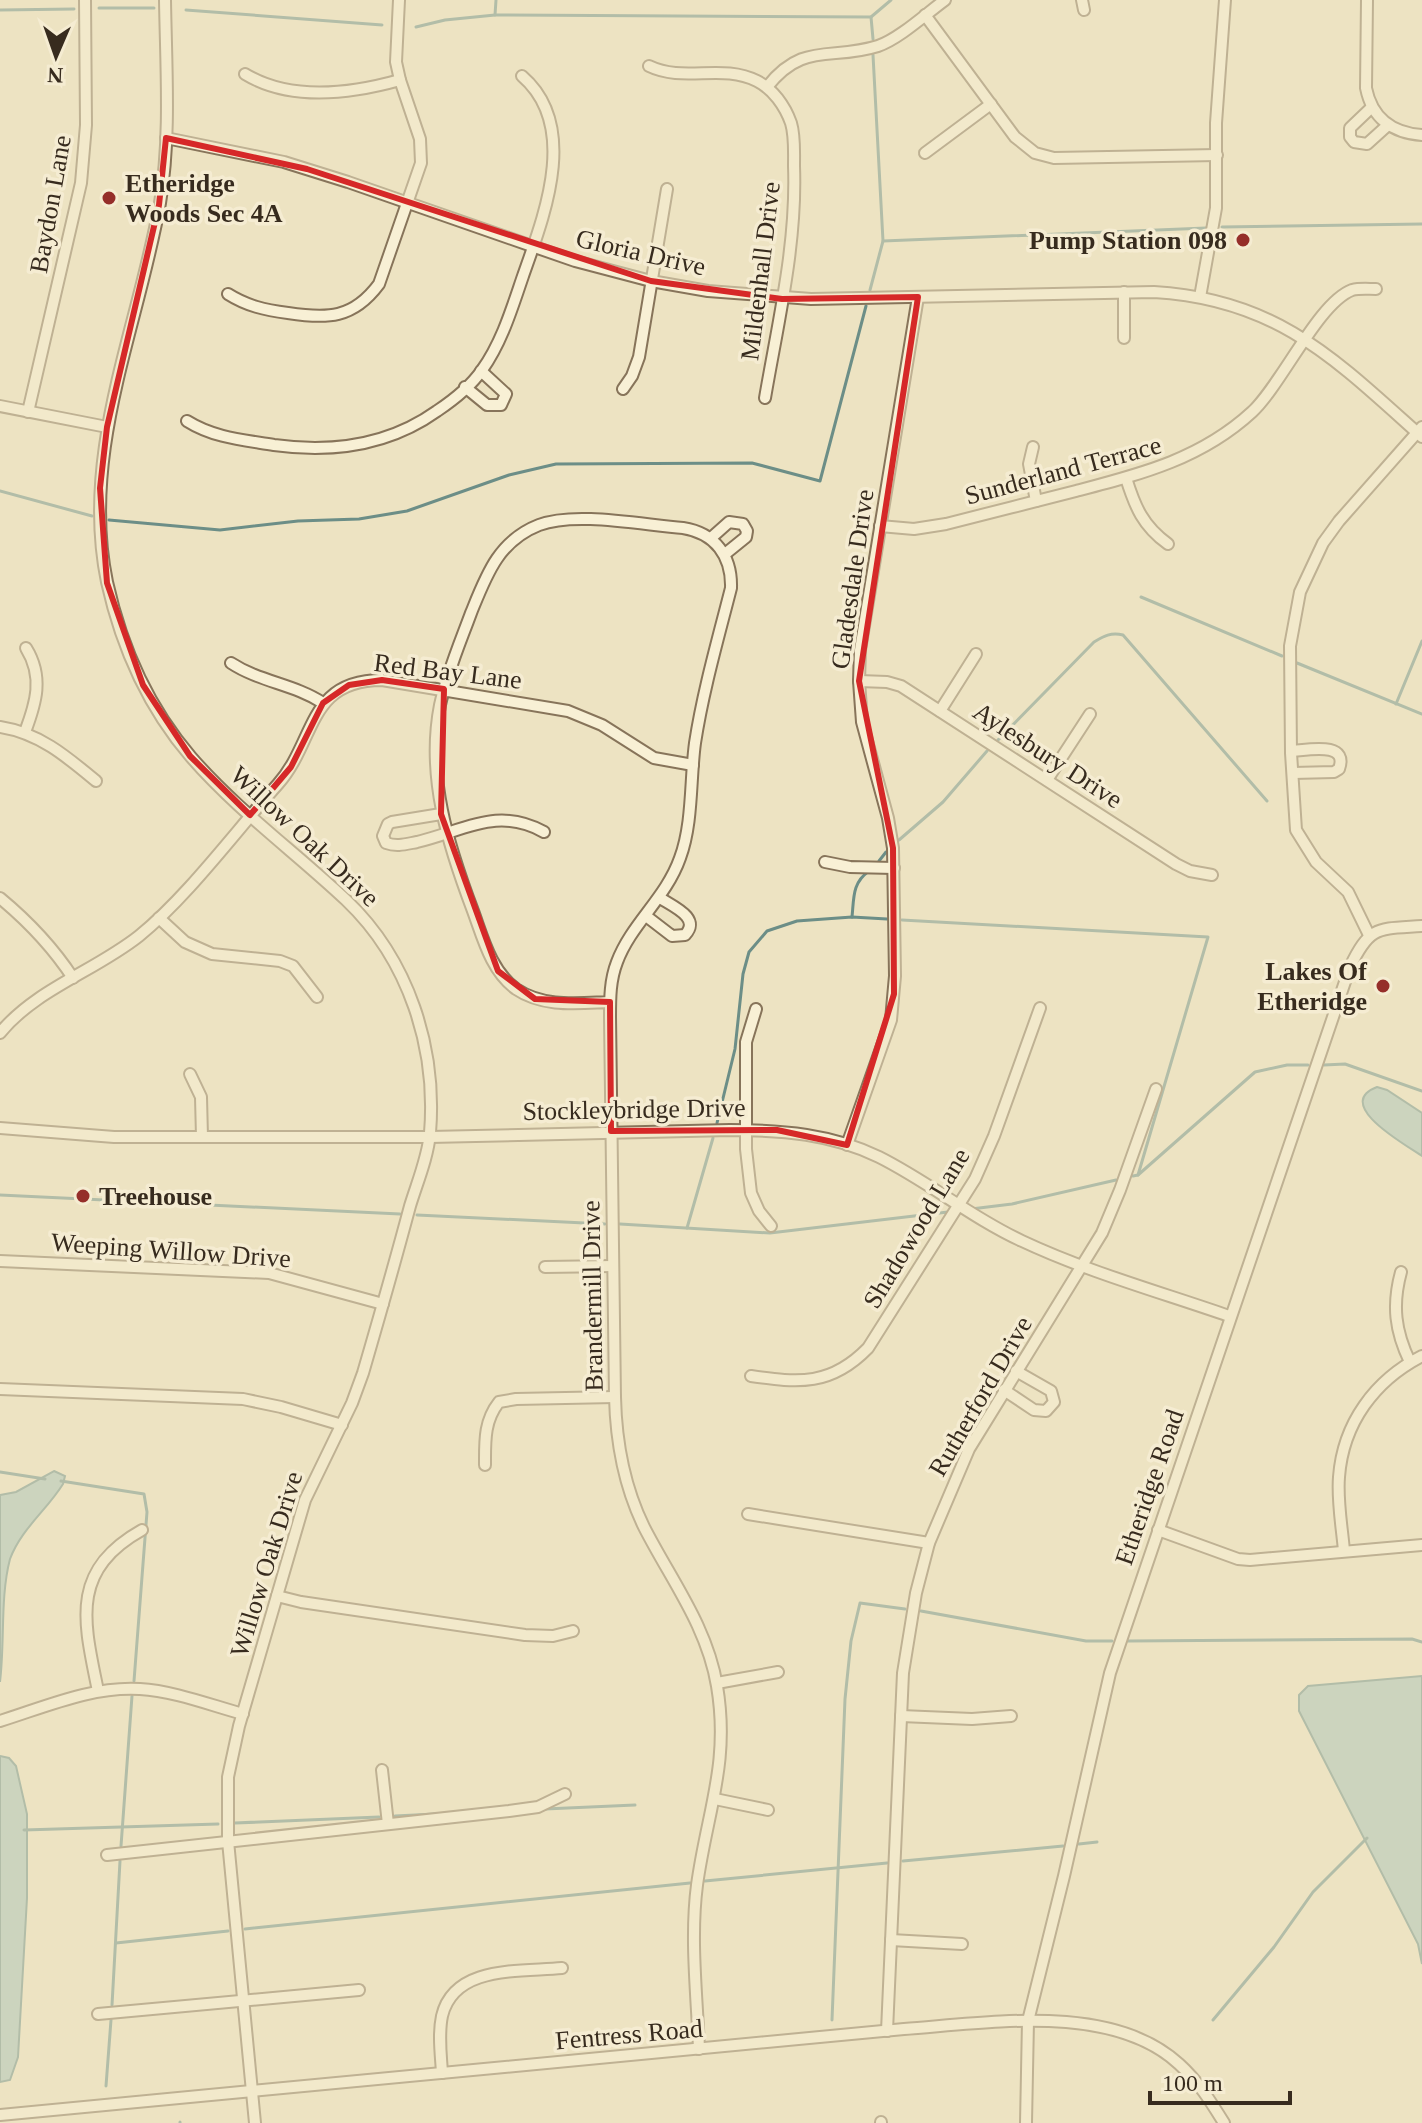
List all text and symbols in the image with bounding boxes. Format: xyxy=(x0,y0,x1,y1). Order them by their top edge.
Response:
north arrow xyxy=(16,16,96,96)
text: N xyxy=(47,63,64,88)
street label: Baydon Lane xyxy=(24,133,77,275)
place label: Etheridge Woods Sec 4A xyxy=(125,169,283,228)
street label: Mildenhall Drive xyxy=(735,180,786,362)
marker: Etheridge Woods Sec 4A xyxy=(100,189,118,207)
street label: Gloria Drive xyxy=(573,223,709,281)
place label: Pump Station 098 xyxy=(1029,226,1227,255)
marker: Pump Station 098 xyxy=(1234,231,1252,249)
street label: Sunderland Terrace xyxy=(962,430,1164,511)
street label: Gladesdale Drive xyxy=(826,487,879,671)
street label: Red Bay Lane xyxy=(372,648,524,695)
street label: Aylesbury Drive xyxy=(968,697,1128,814)
street label: Willow Oak Drive xyxy=(224,760,385,913)
place label: Lakes Of Etheridge xyxy=(1257,957,1367,1016)
marker: Lakes Of Etheridge xyxy=(1374,977,1392,995)
street label: Stockleybridge Drive xyxy=(522,1093,746,1126)
street label: Shadowood Lane xyxy=(857,1143,976,1313)
place label: Treehouse xyxy=(99,1182,212,1211)
marker: Treehouse xyxy=(74,1187,92,1205)
street label: Brandermill Drive xyxy=(576,1200,609,1392)
street label: Weeping Willow Drive xyxy=(50,1228,292,1273)
street label: Rutherford Drive xyxy=(923,1311,1038,1481)
street label: Etheridge Road xyxy=(1109,1406,1190,1569)
street label: Willow Oak Drive xyxy=(224,1468,308,1660)
street label: Fentress Road xyxy=(554,2014,704,2055)
scale bar xyxy=(1150,2055,1290,2105)
text: 100 m xyxy=(1162,2070,1223,2096)

